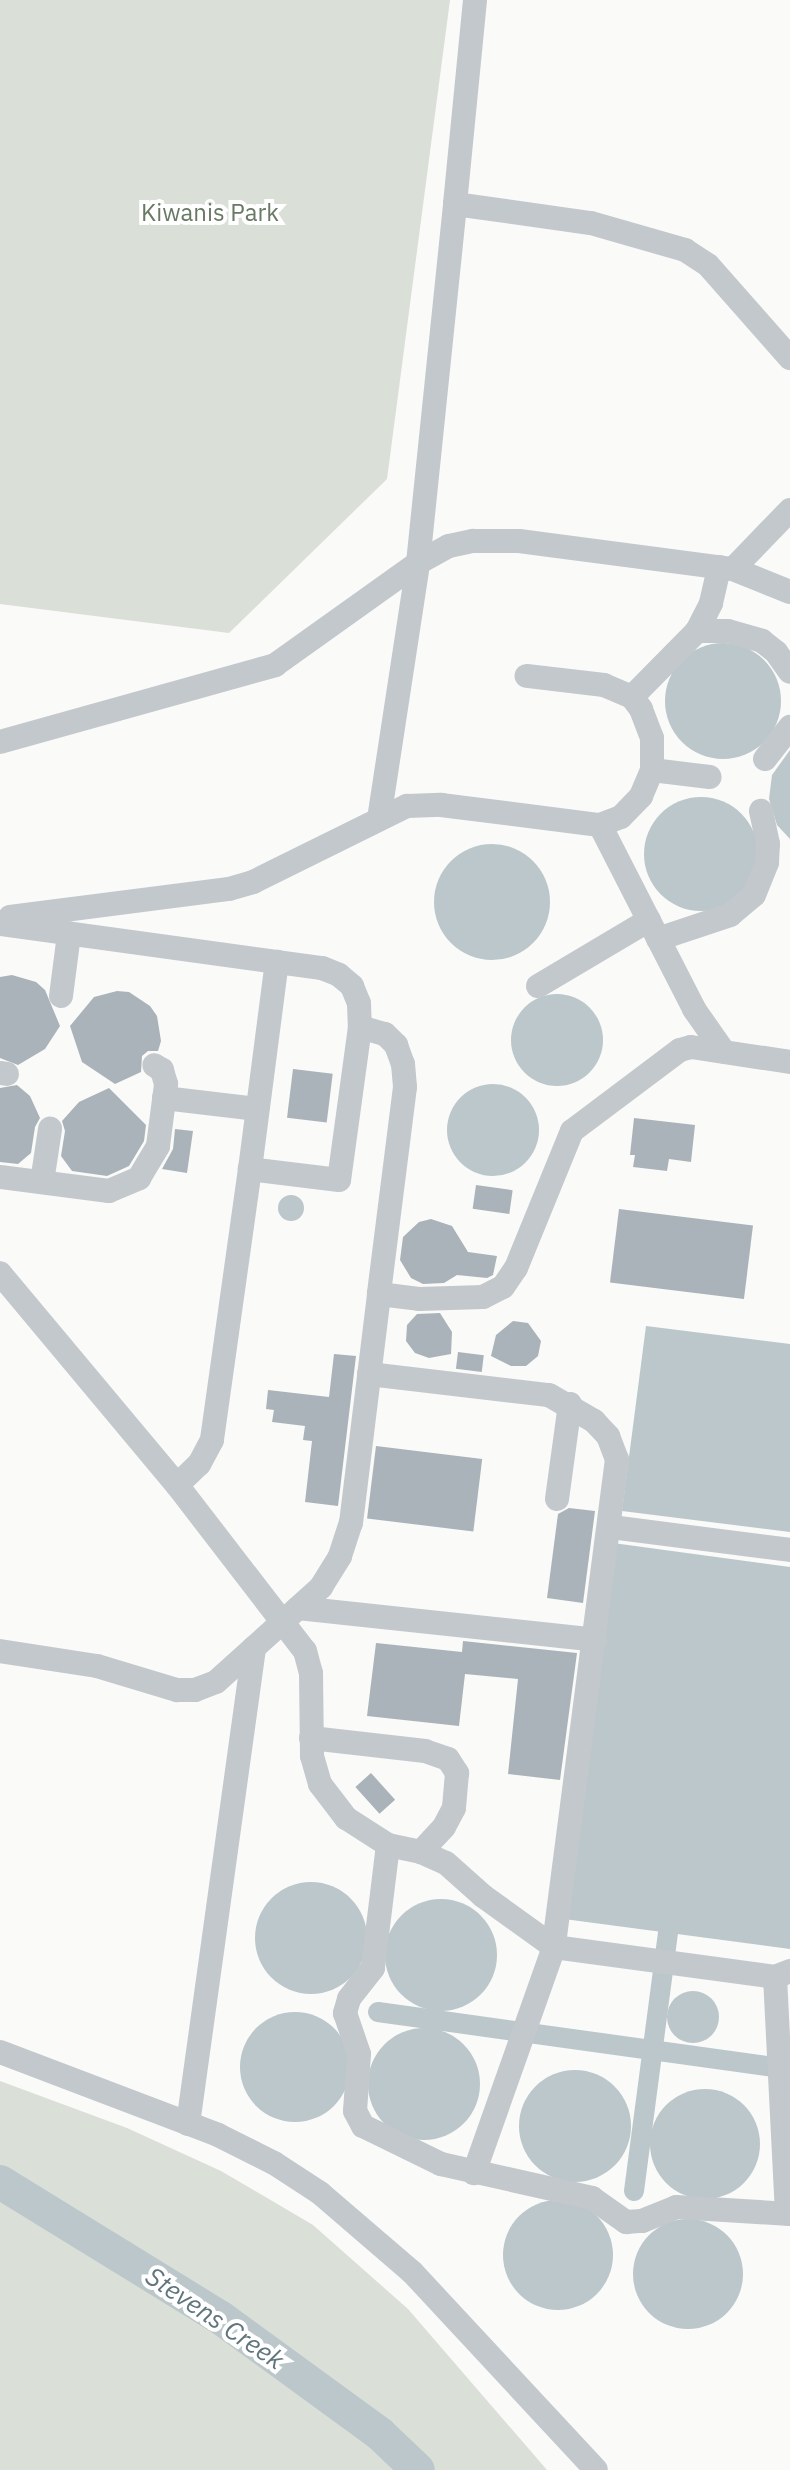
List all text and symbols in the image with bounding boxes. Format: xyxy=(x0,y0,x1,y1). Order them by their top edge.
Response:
park label: Kiwanis Park xyxy=(141,199,279,227)
water label: Stevens Creek xyxy=(140,2260,290,2376)

